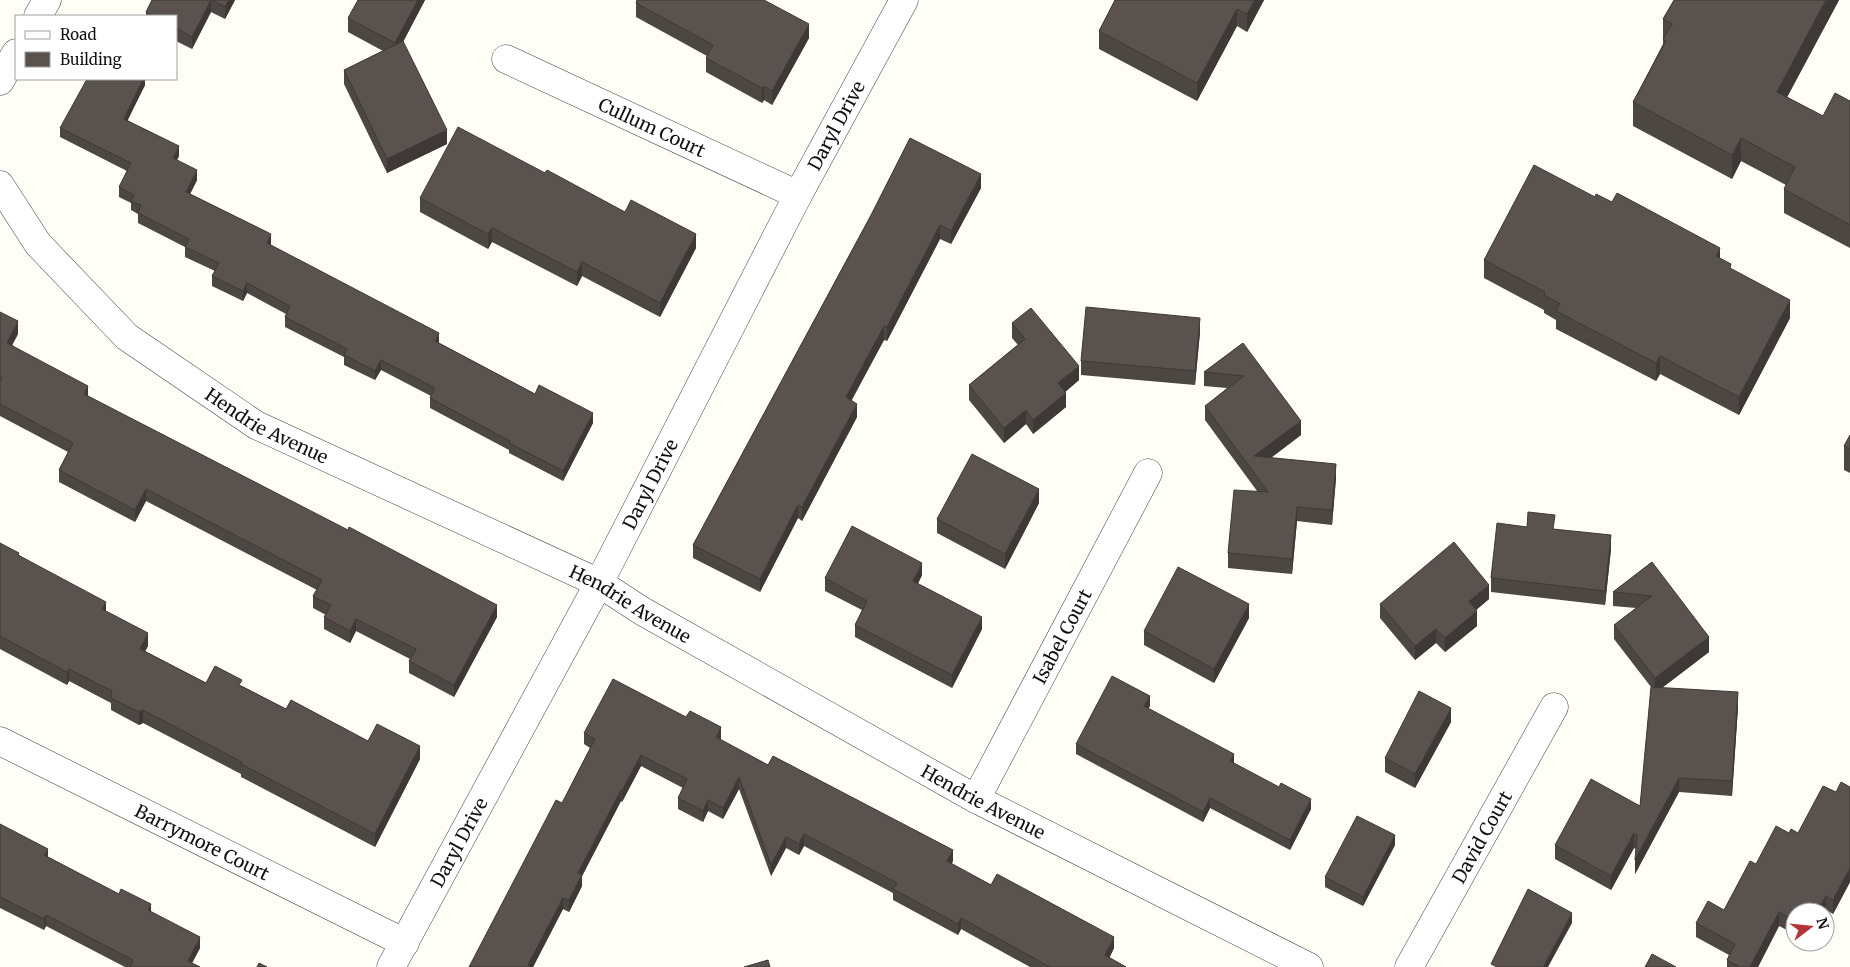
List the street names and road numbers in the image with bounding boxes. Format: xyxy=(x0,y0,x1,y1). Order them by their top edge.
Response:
street label: Daryl Drive xyxy=(802,77,869,174)
street label: Cullum Court xyxy=(595,92,709,162)
street label: Hendrie Avenue xyxy=(201,382,332,468)
street label: Daryl Drive xyxy=(617,435,682,533)
street label: Hendrie Avenue xyxy=(566,559,695,648)
street label: Isabel Court xyxy=(1027,585,1096,688)
street label: Hendrie Avenue xyxy=(917,759,1049,844)
street label: David Court xyxy=(1447,786,1517,887)
street label: Daryl Drive xyxy=(425,793,492,891)
street label: Barrymore Court xyxy=(131,799,273,885)

